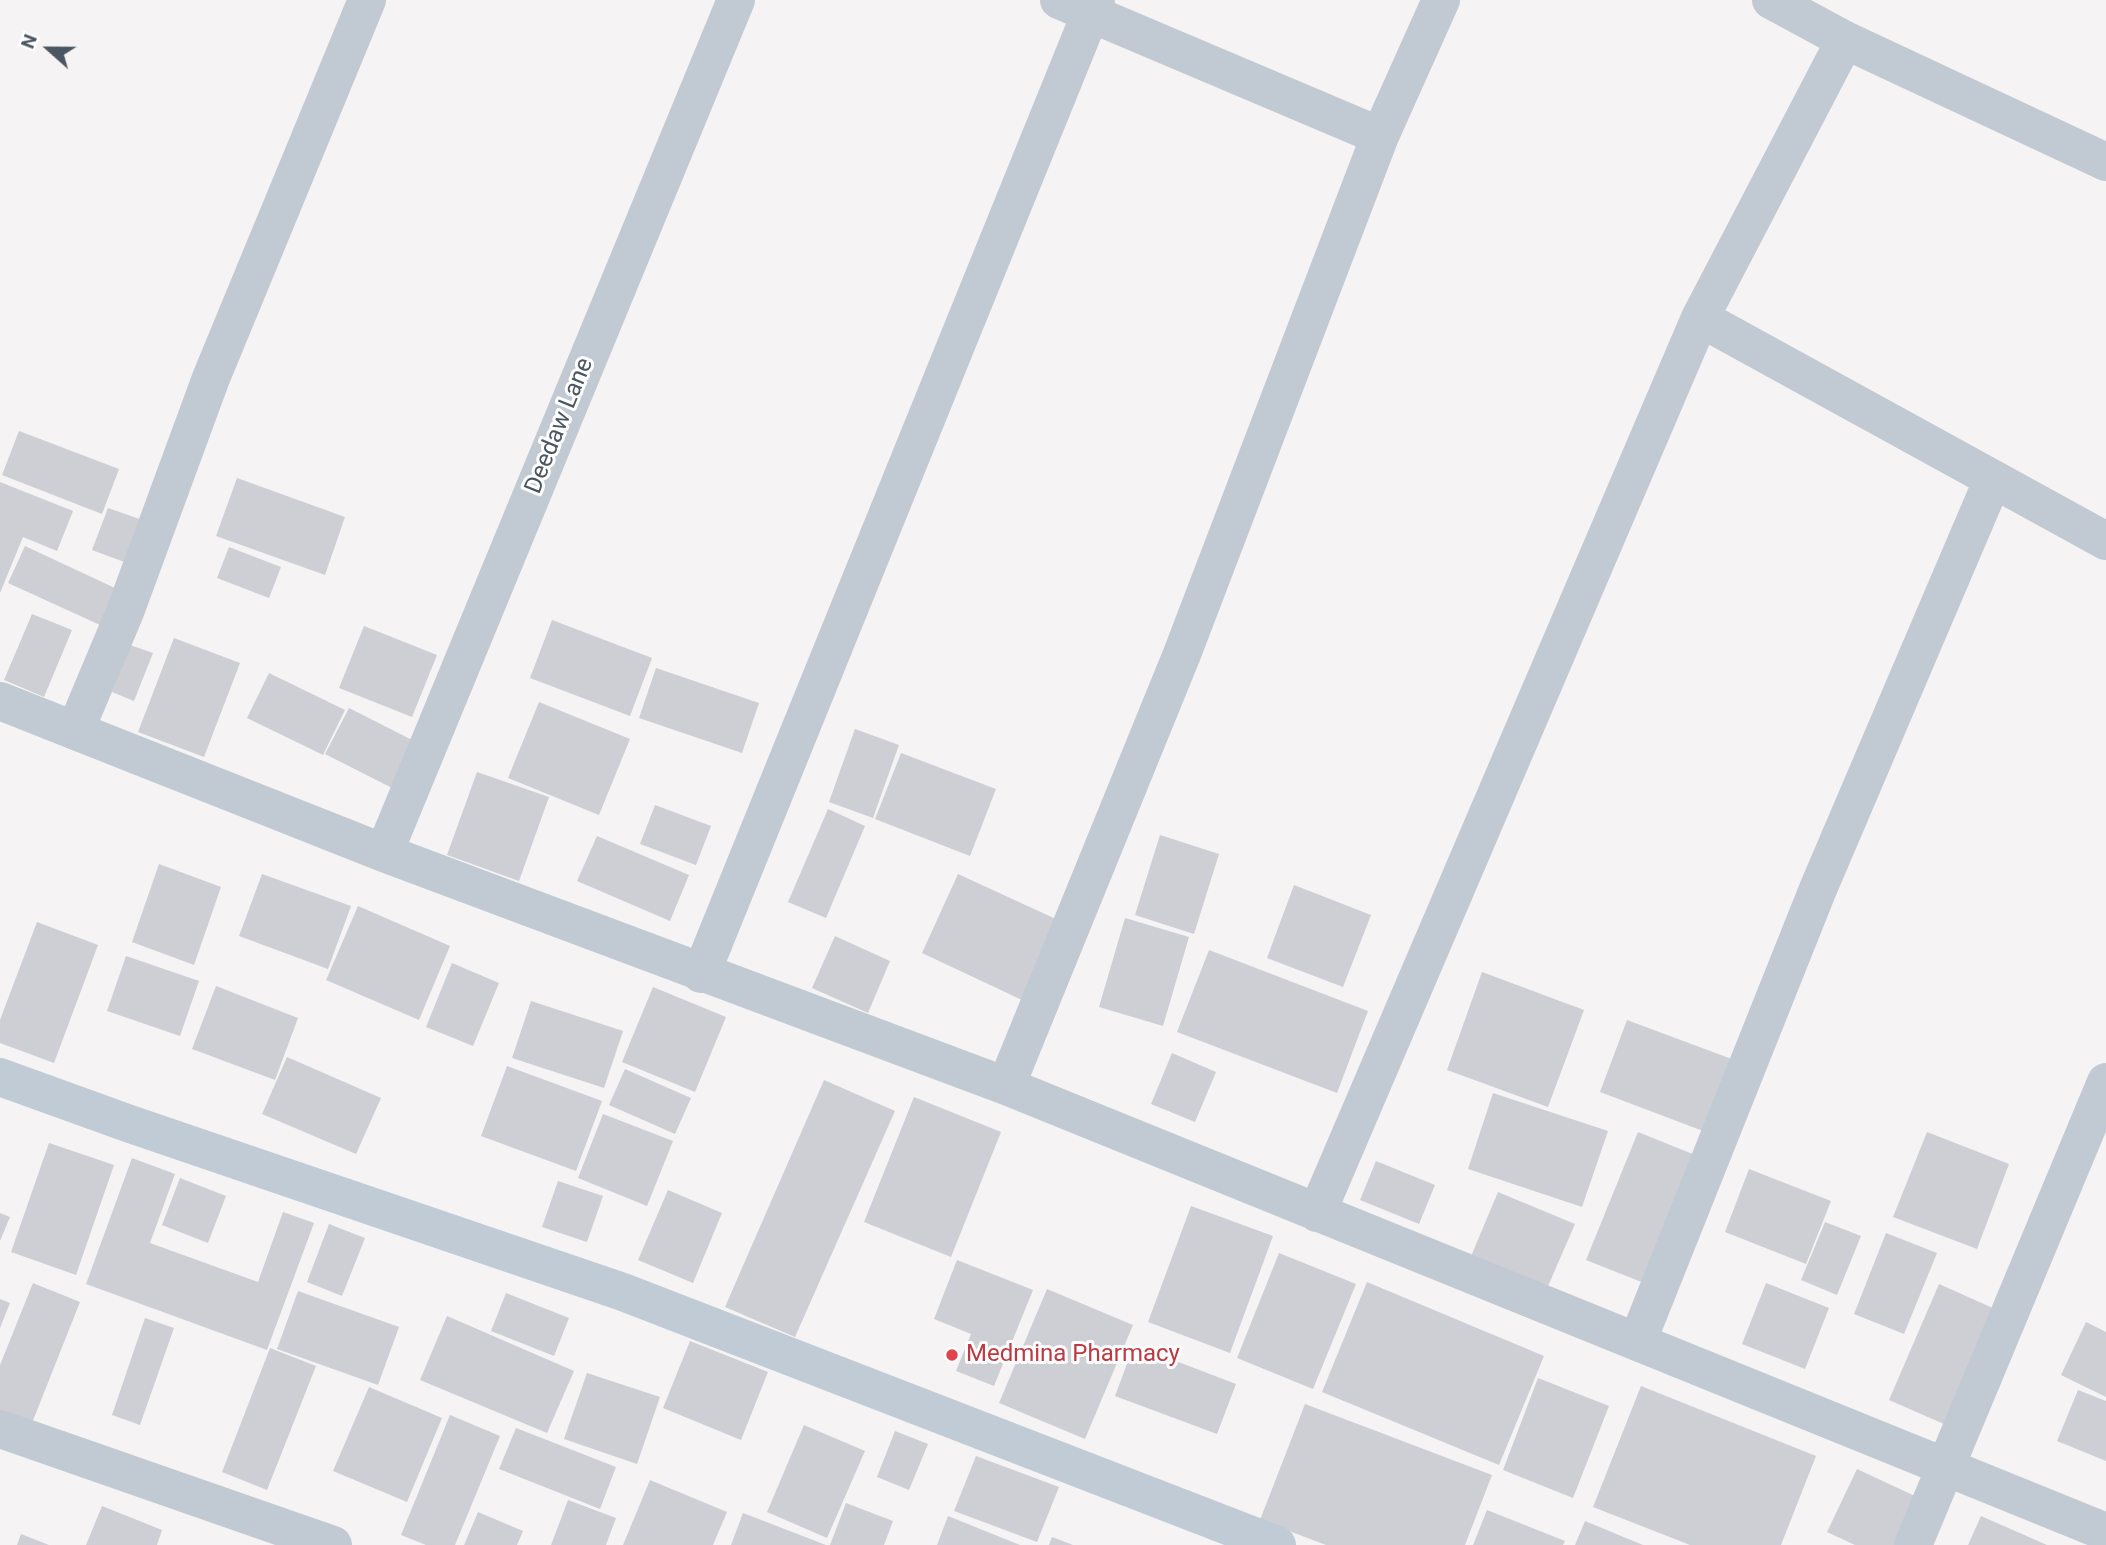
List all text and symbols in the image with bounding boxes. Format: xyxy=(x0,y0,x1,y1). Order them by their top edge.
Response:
north arrow xyxy=(14,14,84,84)
text: N xyxy=(16,31,42,52)
street label: Deedaw Lane xyxy=(520,354,600,498)
place label: Medmina Pharmacy xyxy=(966,1341,1180,1369)
marker: Medmina Pharmacy xyxy=(944,1347,960,1363)

